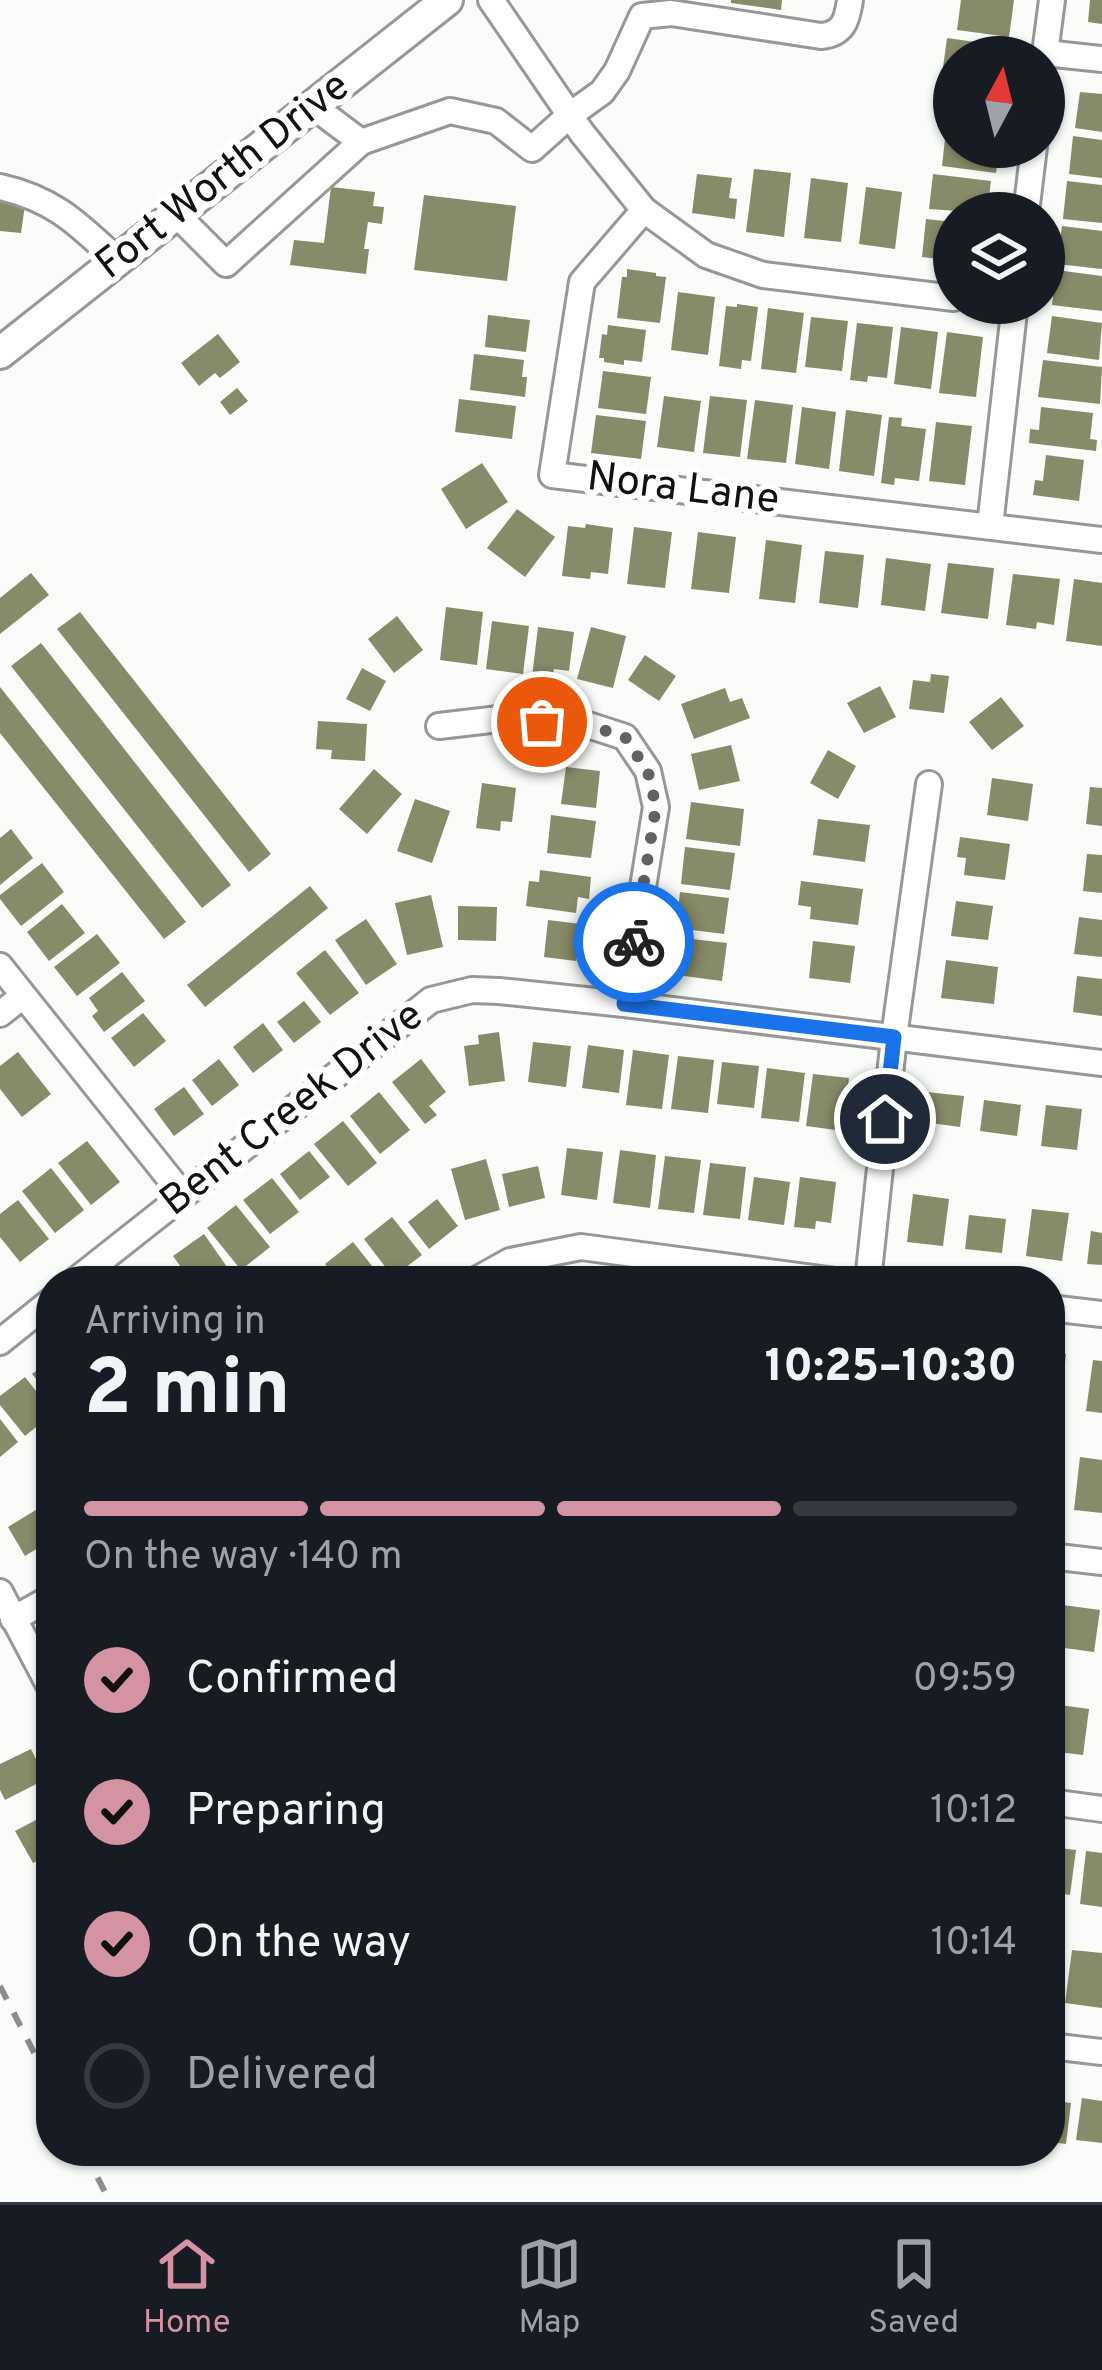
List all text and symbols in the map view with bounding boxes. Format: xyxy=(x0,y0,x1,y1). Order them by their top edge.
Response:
north arrow xyxy=(933,36,1065,168)
map controls xyxy=(933,36,1065,324)
street label: Fort Worth Drive xyxy=(86,61,362,293)
button: layers xyxy=(933,192,1065,324)
street label: Nora Lane xyxy=(584,452,782,528)
pin xyxy=(491,671,593,773)
icon: bag xyxy=(509,689,575,755)
courier xyxy=(574,882,694,1002)
icon: bike xyxy=(601,909,667,975)
street label: Bent Creek Drive xyxy=(151,991,435,1229)
pin xyxy=(834,1068,936,1170)
icon: home xyxy=(852,1086,918,1152)
text: Arriving in xyxy=(84,1299,266,1348)
text: 10:25–10:30 xyxy=(765,1340,1017,1397)
text: 2 min xyxy=(84,1343,290,1442)
text: On the way · 140 m xyxy=(84,1534,403,1583)
icon: check xyxy=(84,1647,150,1713)
text: Confirmed xyxy=(186,1652,398,1709)
text: 09:59 xyxy=(913,1656,1017,1705)
icon: check xyxy=(84,1779,150,1845)
text: Preparing xyxy=(186,1784,386,1841)
text: 10:12 xyxy=(930,1788,1017,1837)
icon: check xyxy=(84,1911,150,1977)
text: On the way xyxy=(186,1916,411,1973)
text: 10:14 xyxy=(931,1920,1017,1969)
text: Delivered xyxy=(186,2048,378,2105)
tab: Home xyxy=(143,2231,231,2345)
tab: Map xyxy=(516,2231,582,2345)
tab: Saved xyxy=(868,2231,959,2345)

